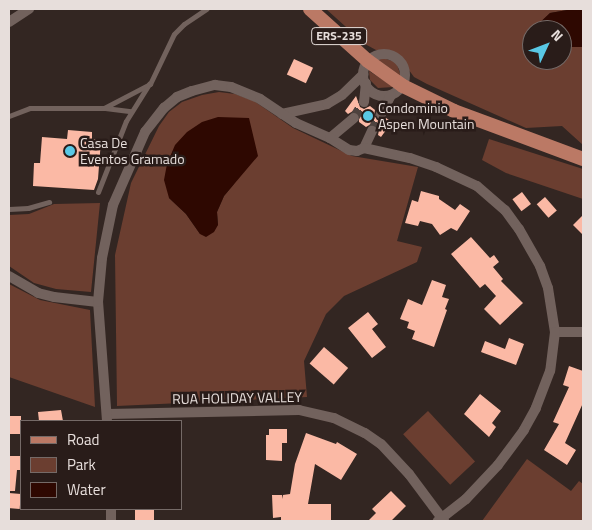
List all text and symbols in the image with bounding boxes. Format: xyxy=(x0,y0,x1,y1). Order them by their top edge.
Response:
north arrow xyxy=(522,20,572,70)
text: N xyxy=(547,24,569,46)
road number: ERS-235 xyxy=(310,27,368,46)
place label: Condominio Aspen Mountain xyxy=(378,100,474,132)
marker: Condominio Aspen Mountain xyxy=(362,110,374,122)
place label: Casa De Eventos Gramado xyxy=(80,135,185,168)
marker: Casa De Eventos Gramado xyxy=(64,145,76,157)
street label: RUA HOLIDAY VALLEY xyxy=(172,388,302,408)
legend xyxy=(20,420,182,510)
text: Road xyxy=(67,428,99,451)
text: Park xyxy=(67,453,96,476)
text: Water xyxy=(67,478,106,501)

